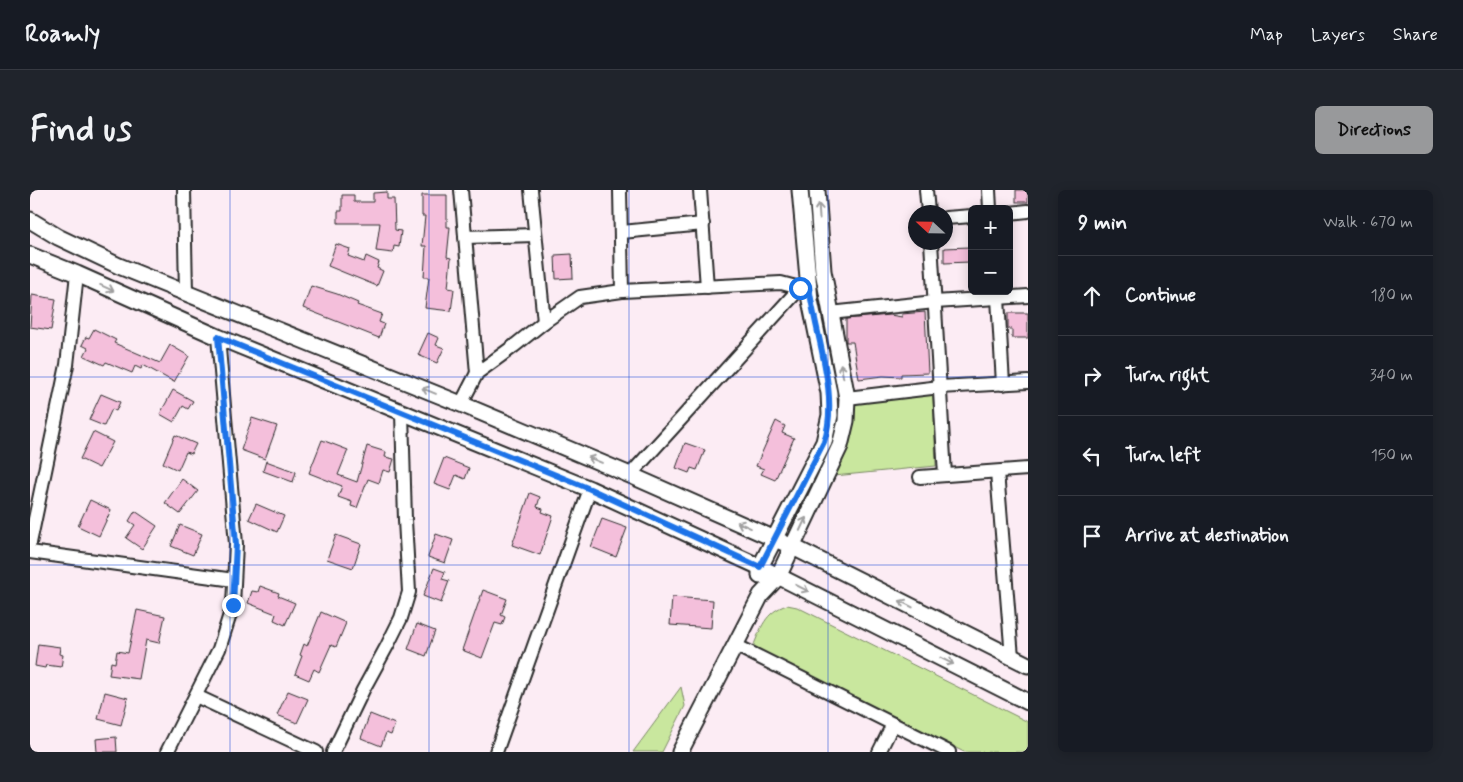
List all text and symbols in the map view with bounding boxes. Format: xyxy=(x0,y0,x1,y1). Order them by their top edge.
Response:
text: Roamly xyxy=(25,19,100,50)
text: Map xyxy=(1250,23,1283,47)
text: Layers xyxy=(1311,23,1365,47)
text: Share xyxy=(1393,23,1438,47)
button: Directions xyxy=(1315,106,1433,154)
text: Find us xyxy=(30,107,132,153)
one-way arrow xyxy=(814,203,823,219)
north arrow xyxy=(908,205,953,250)
map controls xyxy=(968,205,1013,295)
button: + xyxy=(968,205,1013,250)
text: 9 min xyxy=(1078,209,1127,237)
text: Walk · 670 m xyxy=(1323,212,1413,233)
button: − xyxy=(968,250,1013,295)
route start xyxy=(789,277,812,300)
icon: ahead xyxy=(1078,282,1106,310)
one-way arrow xyxy=(99,283,114,293)
text: Continue xyxy=(1125,283,1196,308)
text: 180 m xyxy=(1370,285,1413,306)
icon: right xyxy=(1078,362,1106,390)
text: Turn right xyxy=(1125,363,1209,388)
one-way arrow xyxy=(836,364,846,380)
text: 340 m xyxy=(1369,365,1413,386)
one-way arrow xyxy=(422,386,437,395)
icon: left xyxy=(1078,442,1106,470)
text: Turn left xyxy=(1125,443,1201,468)
text: 150 m xyxy=(1371,445,1413,466)
one-way arrow xyxy=(588,455,603,465)
one-way arrow xyxy=(799,517,809,532)
one-way arrow xyxy=(737,520,752,530)
icon: arrive xyxy=(1078,522,1106,550)
text: Arrive at destination xyxy=(1125,523,1289,548)
one-way arrow xyxy=(794,584,809,594)
route end xyxy=(222,594,245,617)
one-way arrow xyxy=(899,599,914,609)
one-way arrow xyxy=(940,656,955,666)

